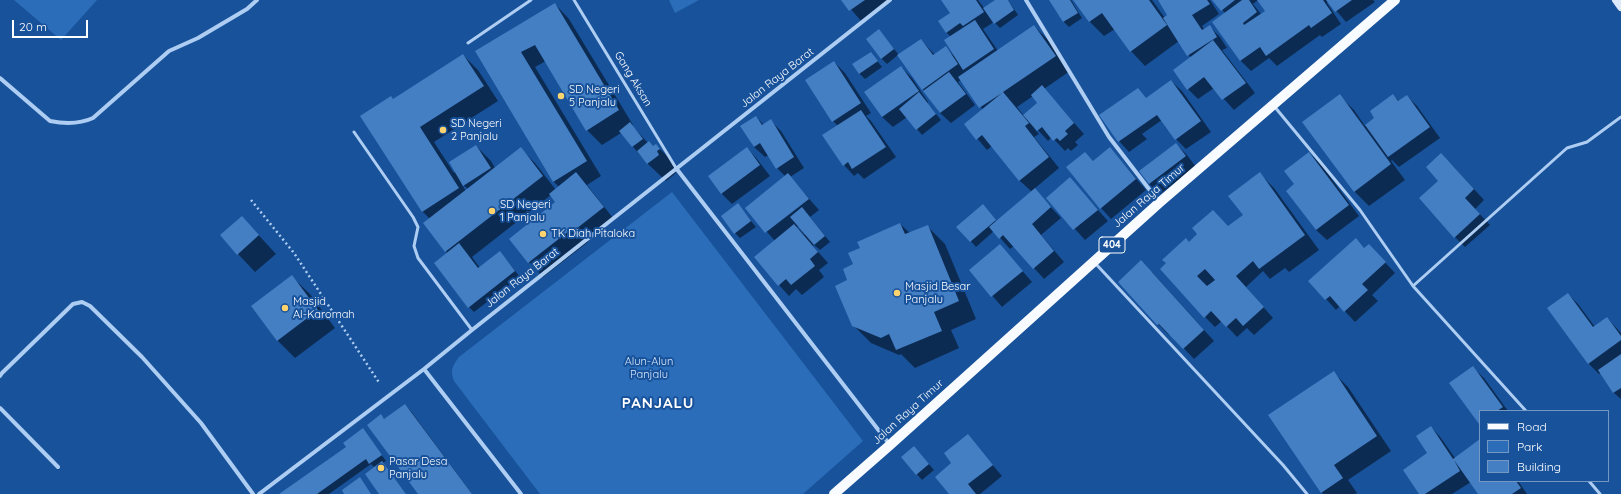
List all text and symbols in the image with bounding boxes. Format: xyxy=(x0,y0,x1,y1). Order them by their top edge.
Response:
scale bar xyxy=(14,12,90,38)
text: 20 m xyxy=(19,19,47,34)
street label: Jalan Raya Barat xyxy=(738,45,816,111)
street label: Gang Aksan xyxy=(611,49,655,109)
place label: SD Negeri 5 Panjalu xyxy=(569,83,620,109)
marker: SD Negeri 5 Panjalu xyxy=(556,91,566,101)
place label: SD Negeri 2 Panjalu xyxy=(451,117,502,143)
marker: SD Negeri 2 Panjalu xyxy=(438,125,448,135)
street label: Jalan Raya Timur xyxy=(1110,161,1188,231)
place label: SD Negeri 1 Panjalu xyxy=(500,198,551,224)
marker: SD Negeri 1 Panjalu xyxy=(487,206,497,216)
place label: TK Diah Pitaloka xyxy=(551,227,635,241)
marker: TK Diah Pitaloka xyxy=(538,229,548,239)
road number: 404 xyxy=(1099,237,1125,253)
street label: Jalan Raya Barat xyxy=(483,245,561,311)
place label: Masjid Besar Panjalu xyxy=(905,280,970,306)
marker: Masjid Besar Panjalu xyxy=(892,288,902,298)
place label: Masjid Al-Karomah xyxy=(293,295,355,321)
marker: Masjid Al-Karomah xyxy=(280,303,290,313)
park label: Alun-Alun Panjalu xyxy=(625,355,673,381)
street label: Jalan Raya Timur xyxy=(870,377,946,447)
district label: PANJALU xyxy=(622,394,694,412)
legend xyxy=(1479,410,1609,482)
text: Road xyxy=(1517,419,1547,434)
text: Park xyxy=(1517,439,1542,454)
place label: Pasar Desa Panjalu xyxy=(389,455,447,481)
text: Building xyxy=(1517,459,1561,474)
marker: Pasar Desa Panjalu xyxy=(376,463,386,473)

